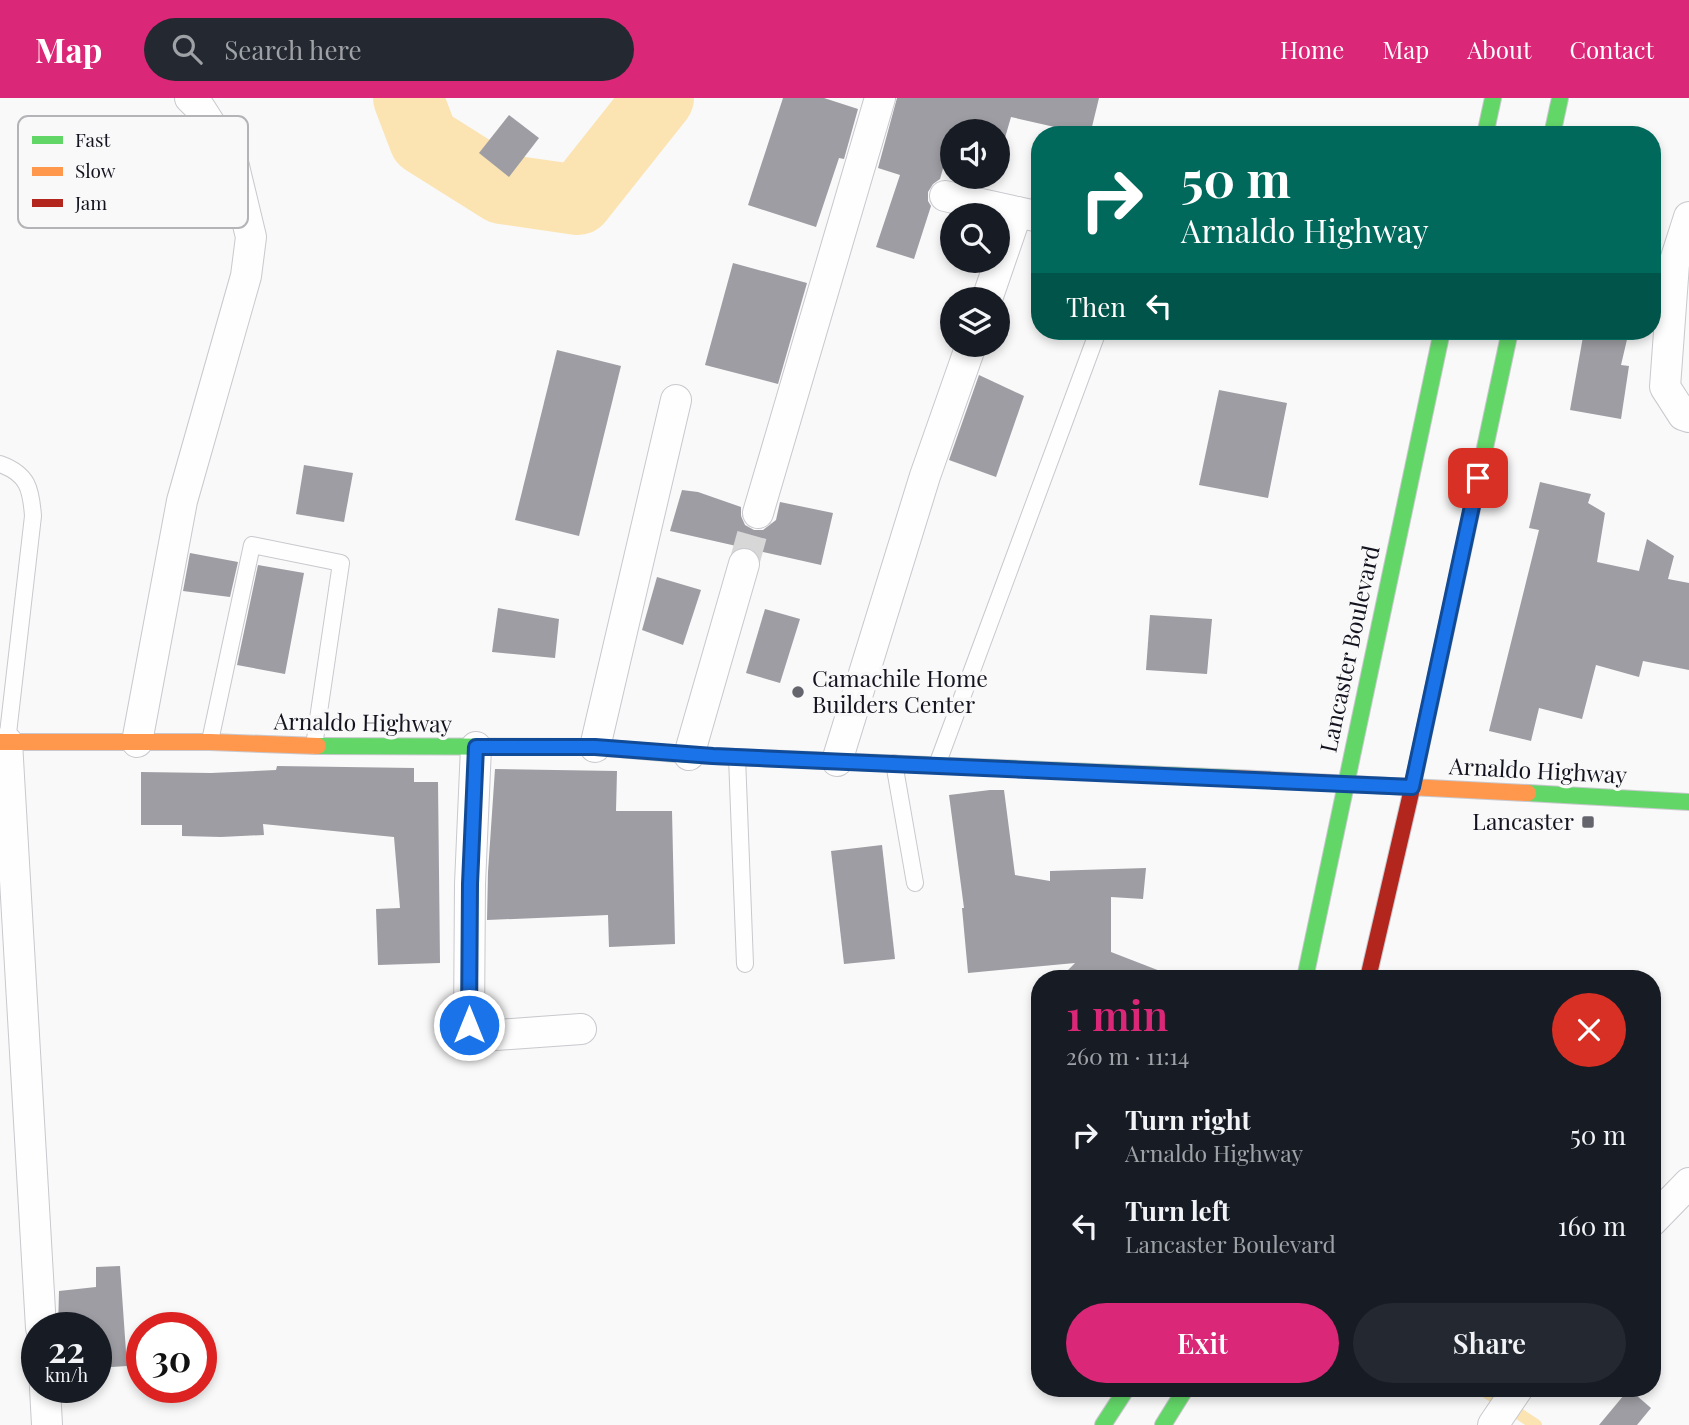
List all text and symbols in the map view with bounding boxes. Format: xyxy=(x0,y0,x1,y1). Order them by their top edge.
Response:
search box xyxy=(144,18,634,81)
text: Map xyxy=(35,27,102,71)
icon: search xyxy=(168,30,206,68)
text: Search here xyxy=(224,32,362,67)
text: Home xyxy=(1280,33,1344,65)
text: Map xyxy=(1382,33,1429,65)
text: About xyxy=(1467,33,1531,65)
text: Contact xyxy=(1569,33,1654,65)
legend xyxy=(18,116,248,228)
map controls xyxy=(940,119,1010,357)
button: sound xyxy=(940,119,1010,189)
text: Fast xyxy=(75,126,111,152)
text: 50 m xyxy=(1181,145,1291,210)
icon: right xyxy=(1066,154,1157,245)
text: Slow xyxy=(75,157,116,183)
text: Jam xyxy=(74,189,107,215)
button: search xyxy=(940,203,1010,273)
text: Arnaldo Highway xyxy=(1181,208,1429,251)
button: layers xyxy=(940,287,1010,357)
icon: left xyxy=(1140,287,1178,325)
text: Then xyxy=(1066,289,1126,324)
pin xyxy=(1448,448,1508,508)
icon: arrive xyxy=(1459,459,1497,497)
street label: Lancaster Boulevard xyxy=(1311,542,1386,755)
place label: Camachile Home Builders Center xyxy=(812,662,988,719)
marker: Camachile Home Builders Center xyxy=(790,684,806,700)
street label: Arnaldo Highway xyxy=(273,704,453,739)
street label: Arnaldo Highway xyxy=(1447,749,1628,790)
place label: Lancaster xyxy=(1472,805,1574,836)
marker: Lancaster xyxy=(1580,814,1596,830)
text: 1 min xyxy=(1066,986,1168,1042)
position arrow xyxy=(432,988,506,1062)
button: close xyxy=(1552,993,1626,1067)
text: 260 m · 11:14 xyxy=(1066,1040,1189,1071)
text: Turn right xyxy=(1125,1102,1251,1137)
icon: right xyxy=(1066,1116,1104,1154)
text: 50 m xyxy=(1570,1117,1626,1152)
text: Arnaldo Highway xyxy=(1125,1137,1303,1168)
text: Turn left xyxy=(1125,1193,1230,1228)
icon: left xyxy=(1066,1207,1104,1245)
text: 160 m xyxy=(1558,1208,1626,1243)
text: Lancaster Boulevard xyxy=(1125,1228,1336,1259)
button: Exit xyxy=(1066,1303,1339,1383)
button: Share xyxy=(1353,1303,1626,1383)
speed limit sign: 30 xyxy=(126,1312,217,1403)
text: 22 xyxy=(48,1325,85,1372)
text: km/h xyxy=(45,1363,88,1387)

